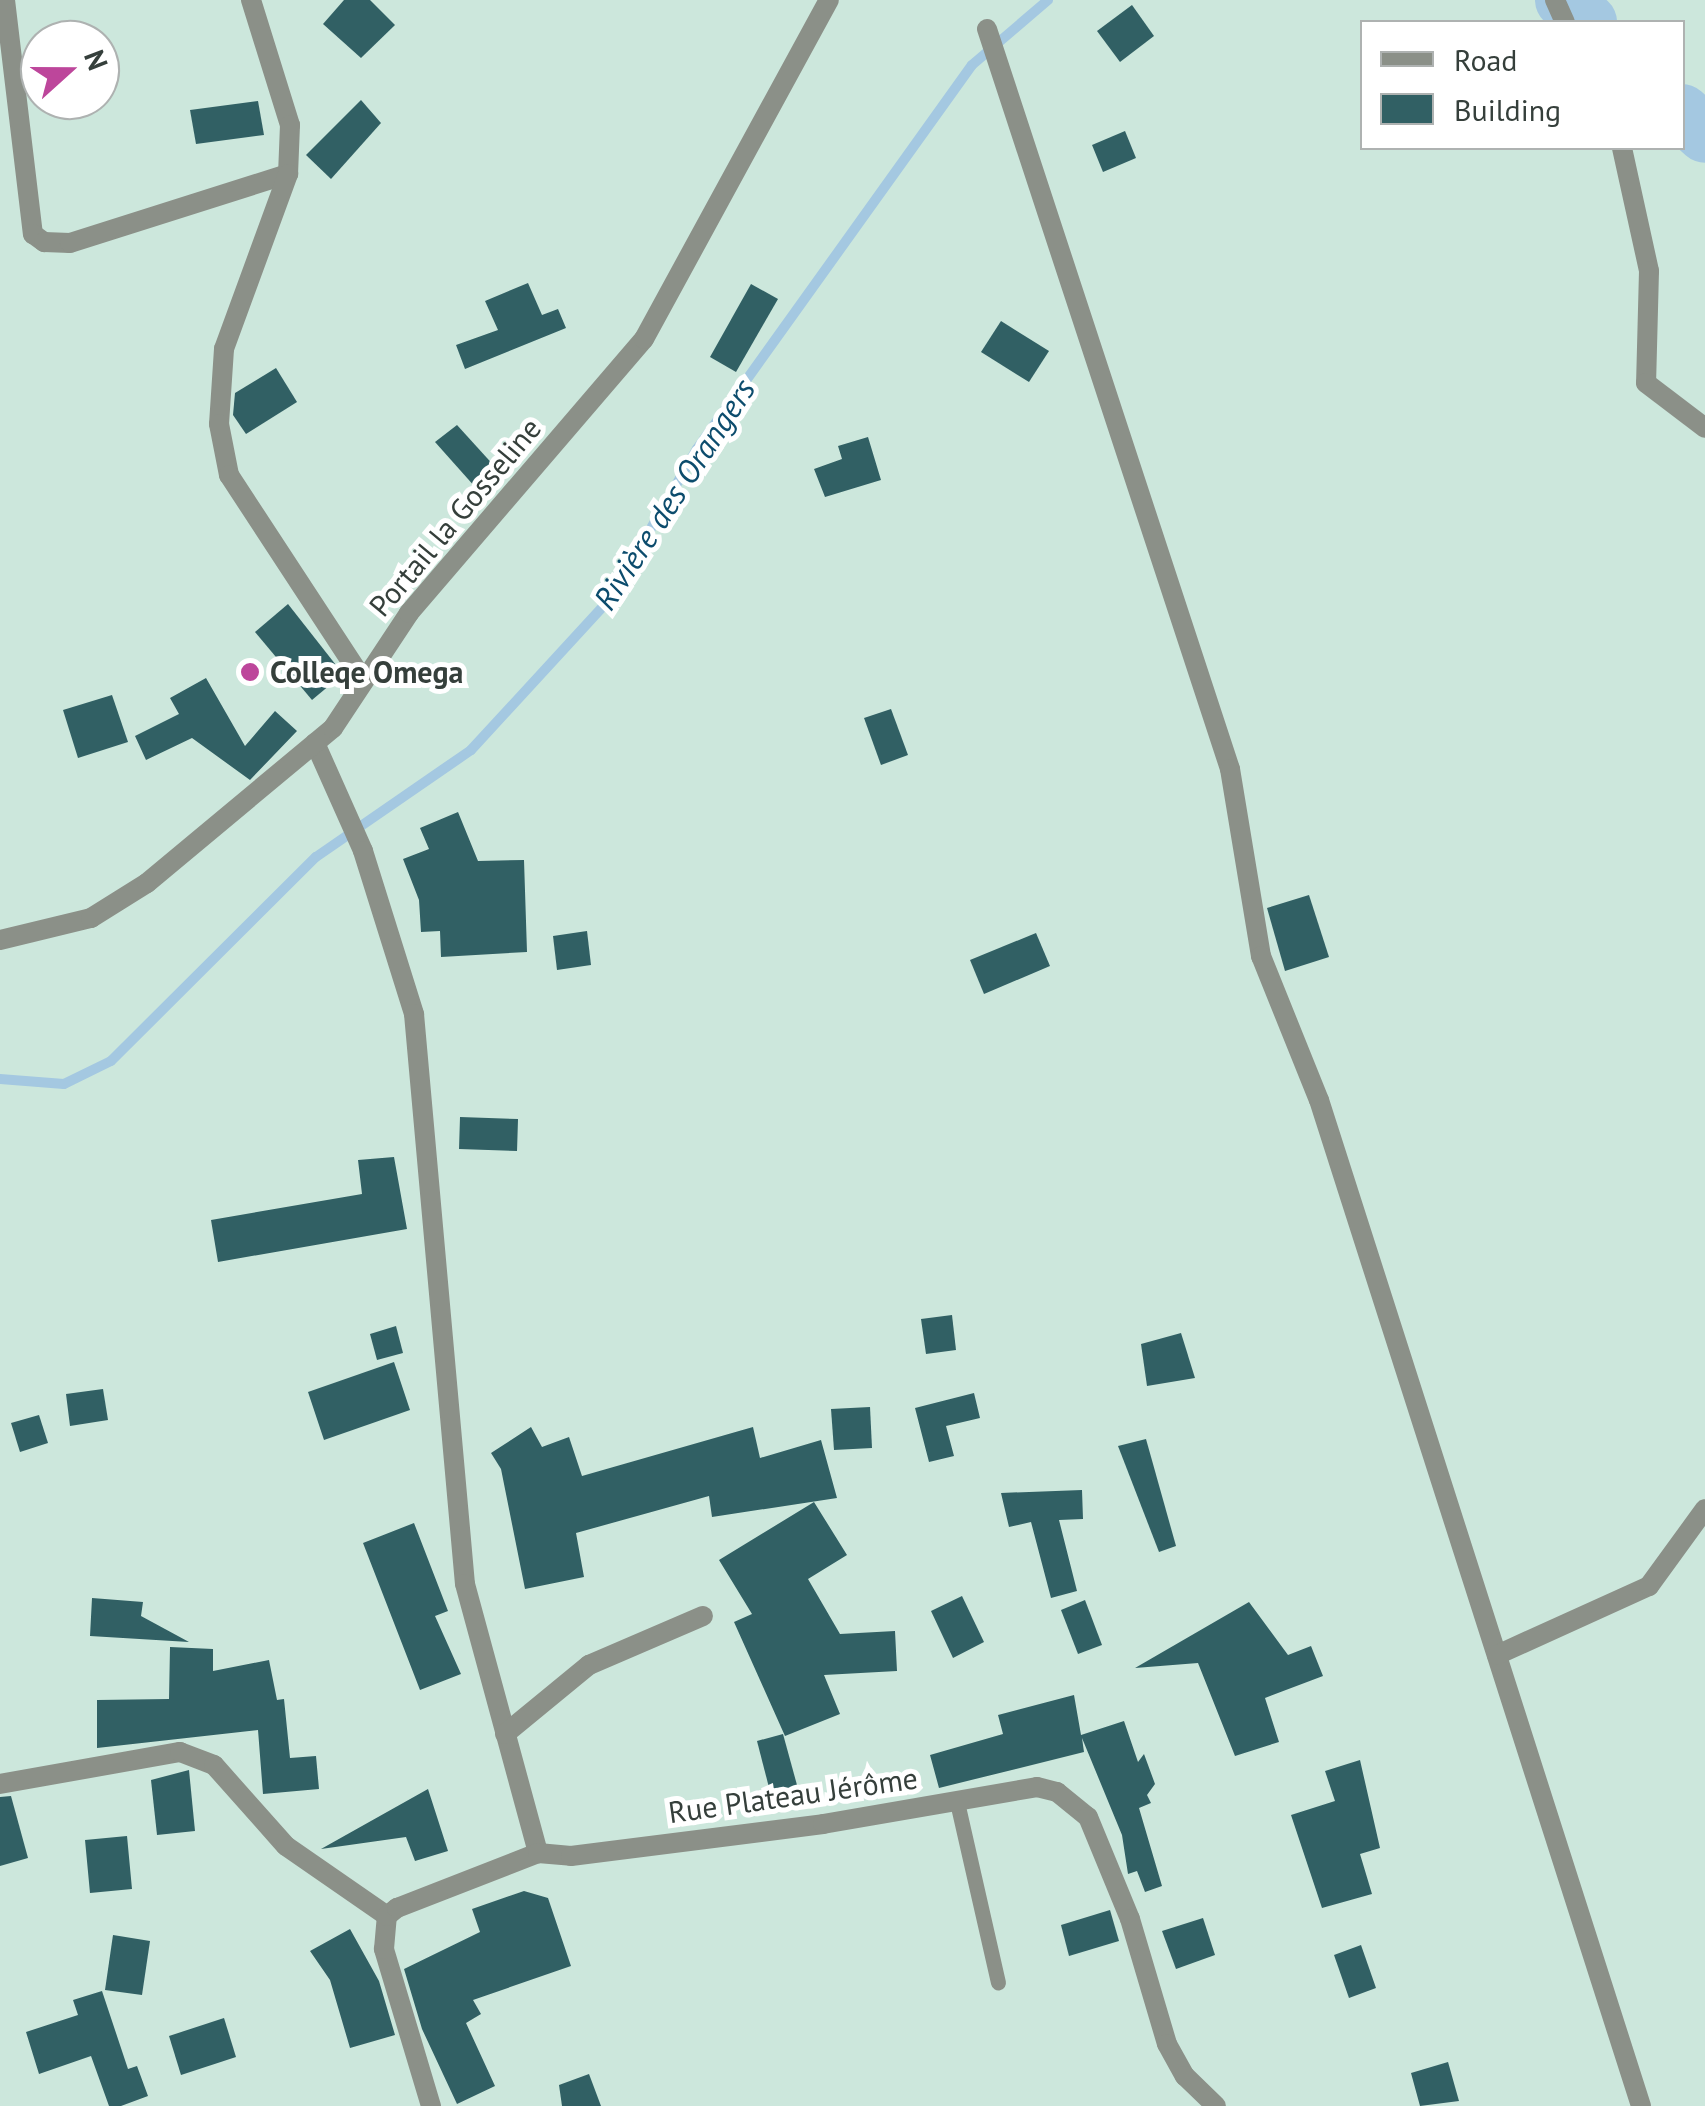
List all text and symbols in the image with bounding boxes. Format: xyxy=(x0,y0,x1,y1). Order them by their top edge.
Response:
north arrow xyxy=(20,20,120,120)
legend xyxy=(1360,20,1685,150)
text: Road xyxy=(1454,40,1518,79)
text: N xyxy=(76,45,117,75)
text: Building xyxy=(1454,90,1561,129)
water label: Rivière des Orangers xyxy=(585,371,763,617)
street label: Portail la Gosseline xyxy=(362,411,548,623)
place label: Colleqe Omega xyxy=(270,654,464,690)
marker: Colleqe Omega xyxy=(239,661,261,683)
street label: Rue Plateau Jérôme xyxy=(666,1760,920,1830)

